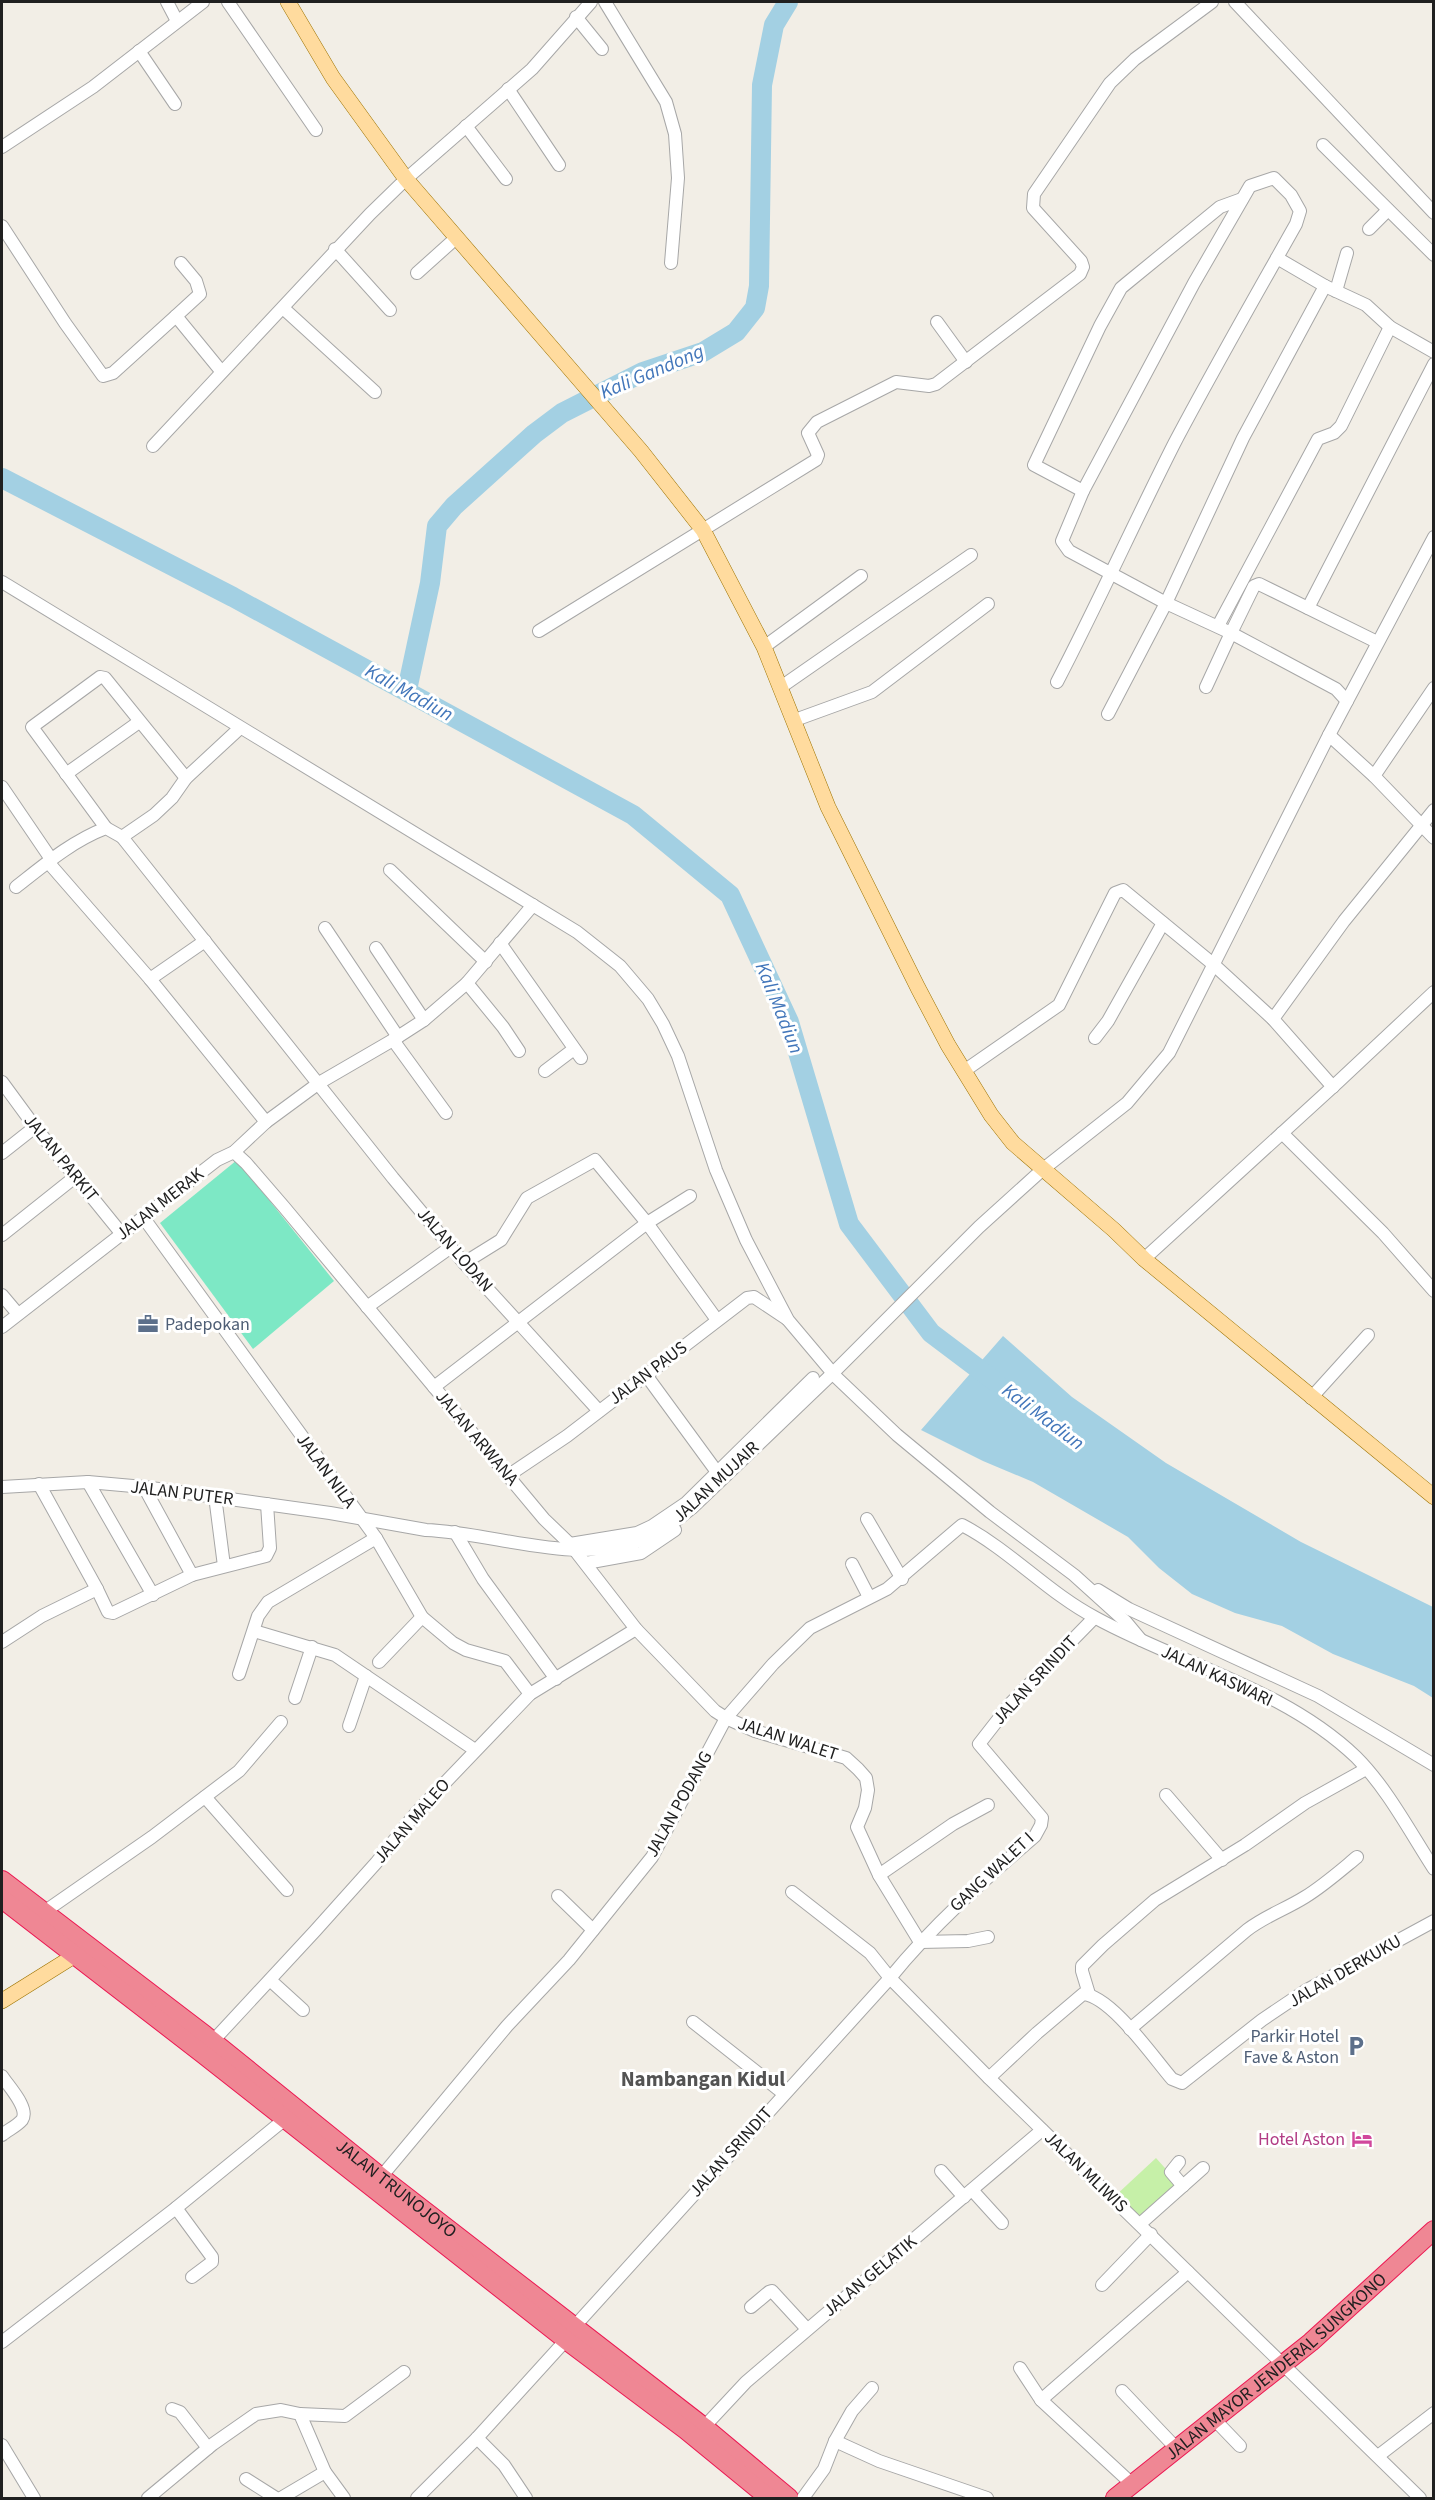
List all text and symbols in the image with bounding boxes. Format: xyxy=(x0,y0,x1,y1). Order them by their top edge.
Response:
water label: Kali Gandong xyxy=(596,338,708,406)
water label: Kali Madiun xyxy=(360,657,458,729)
water label: Kali Madiun xyxy=(748,958,810,1058)
street label: JALAN PARKIT xyxy=(18,1109,104,1207)
street label: JALAN MERAK xyxy=(111,1161,210,1246)
street label: JALAN LODAN xyxy=(411,1202,499,1298)
office icon: Padepokan xyxy=(136,1312,160,1336)
place label: Padepokan xyxy=(165,1312,250,1337)
street label: JALAN PAUS xyxy=(604,1335,692,1411)
water label: Kali Madiun xyxy=(996,1377,1090,1457)
street label: JALAN ARWANA xyxy=(430,1385,525,1491)
street label: JALAN NILA xyxy=(290,1428,362,1514)
street label: JALAN MUJAIR xyxy=(667,1436,765,1528)
street label: JALAN PUTER xyxy=(129,1474,235,1512)
street label: JALAN SRINDIT xyxy=(987,1630,1083,1730)
street label: JALAN KASWARI xyxy=(1157,1639,1277,1713)
street label: JALAN WALET xyxy=(735,1711,842,1767)
street label: JALAN PODANG xyxy=(640,1746,718,1862)
street label: JALAN MALEO xyxy=(368,1773,456,1869)
street label: GANG WALET I xyxy=(944,1826,1040,1918)
street label: JALAN DERKUKU xyxy=(1284,1929,1406,2013)
place label: Parkir Hotel Fave & Aston xyxy=(1243,2024,1339,2070)
parking icon: Parkir Hotel Fave & Aston xyxy=(1344,2034,1368,2058)
district label: Nambangan Kidul xyxy=(621,2064,785,2094)
street label: JALAN SRINDIT xyxy=(684,2101,779,2203)
street label: JALAN MLIWIS xyxy=(1039,2126,1133,2218)
place label: Hotel Aston xyxy=(1258,2127,1345,2152)
hotel icon: Hotel Aston xyxy=(1350,2127,1374,2151)
street label: JALAN TRUNOJOYO xyxy=(331,2133,462,2244)
street label: JALAN GELATIK xyxy=(818,2229,923,2323)
street label: JALAN MAYOR JENDERAL SUNGKONO xyxy=(1160,2267,1392,2466)

